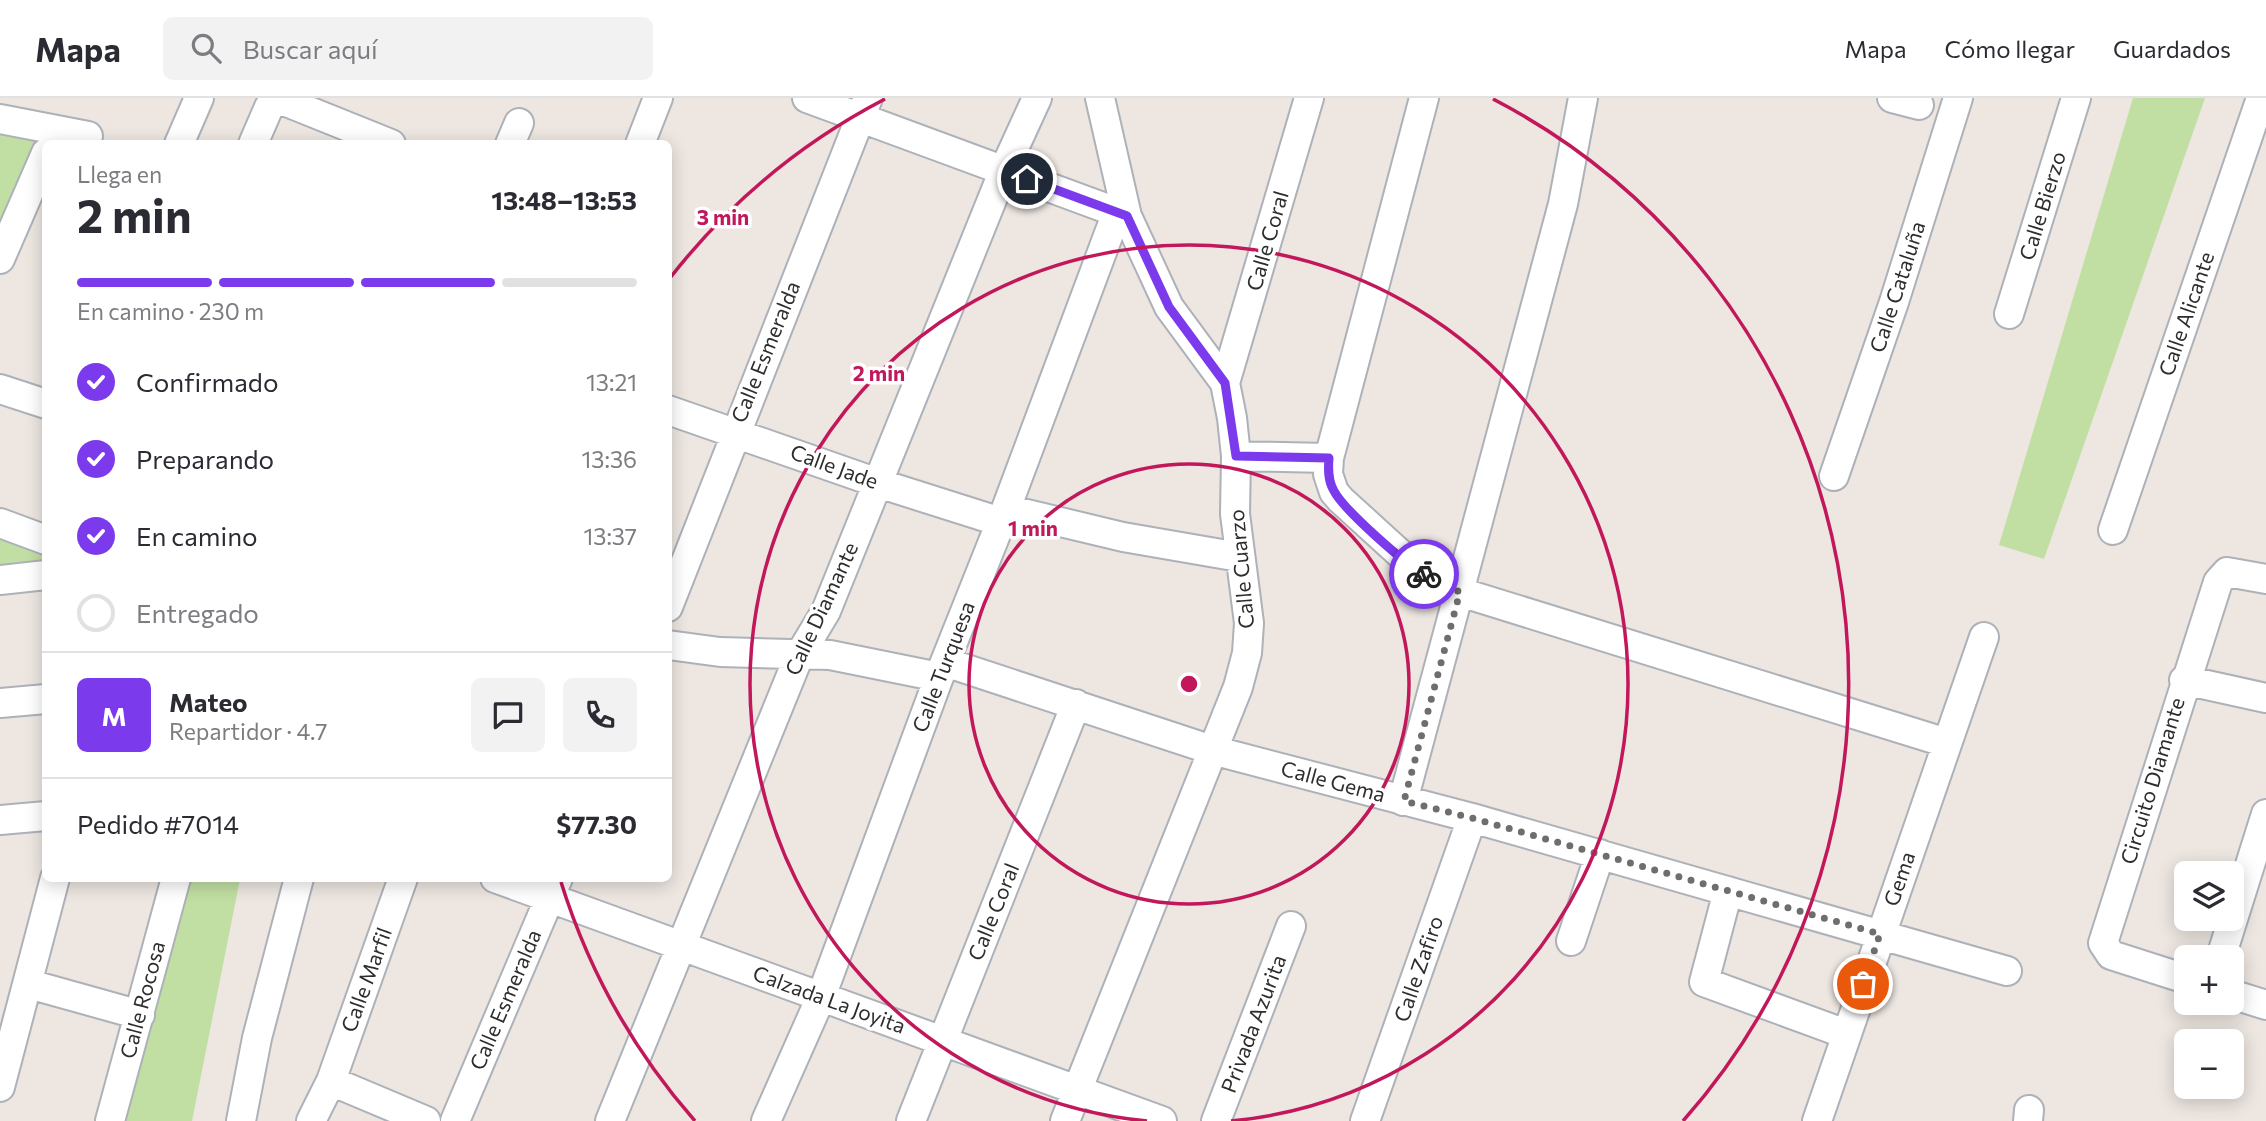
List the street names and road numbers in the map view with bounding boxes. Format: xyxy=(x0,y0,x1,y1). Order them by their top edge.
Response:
street label: Calle Bierzo xyxy=(2013,148,2070,263)
street label: Calle Coral xyxy=(1240,188,1293,293)
street label: Calle Cataluña xyxy=(1864,218,1930,355)
street label: Calle Alicante xyxy=(2153,248,2218,379)
street label: Calle Esmeralda xyxy=(725,277,804,426)
street label: Calle Jade xyxy=(787,438,882,493)
street label: Calle Cuarzo xyxy=(1223,508,1258,630)
street label: Calle Diamante xyxy=(779,538,862,679)
street label: Calle Turquesa xyxy=(906,597,979,735)
street label: Circuito Diamante xyxy=(2114,694,2189,867)
street label: Calle Gema xyxy=(1279,755,1388,806)
street label: Gema xyxy=(1878,848,1919,909)
street label: Calle Coral xyxy=(962,859,1023,964)
street label: Calle Zafiro xyxy=(1388,912,1447,1025)
street label: Calle Marfil xyxy=(335,924,396,1035)
street label: Calle Esmeralda xyxy=(464,925,545,1073)
street label: Calle Rocosa xyxy=(114,938,169,1061)
street label: Privada Azurita xyxy=(1215,951,1290,1096)
street label: Calzada La Joyita xyxy=(750,959,909,1038)

